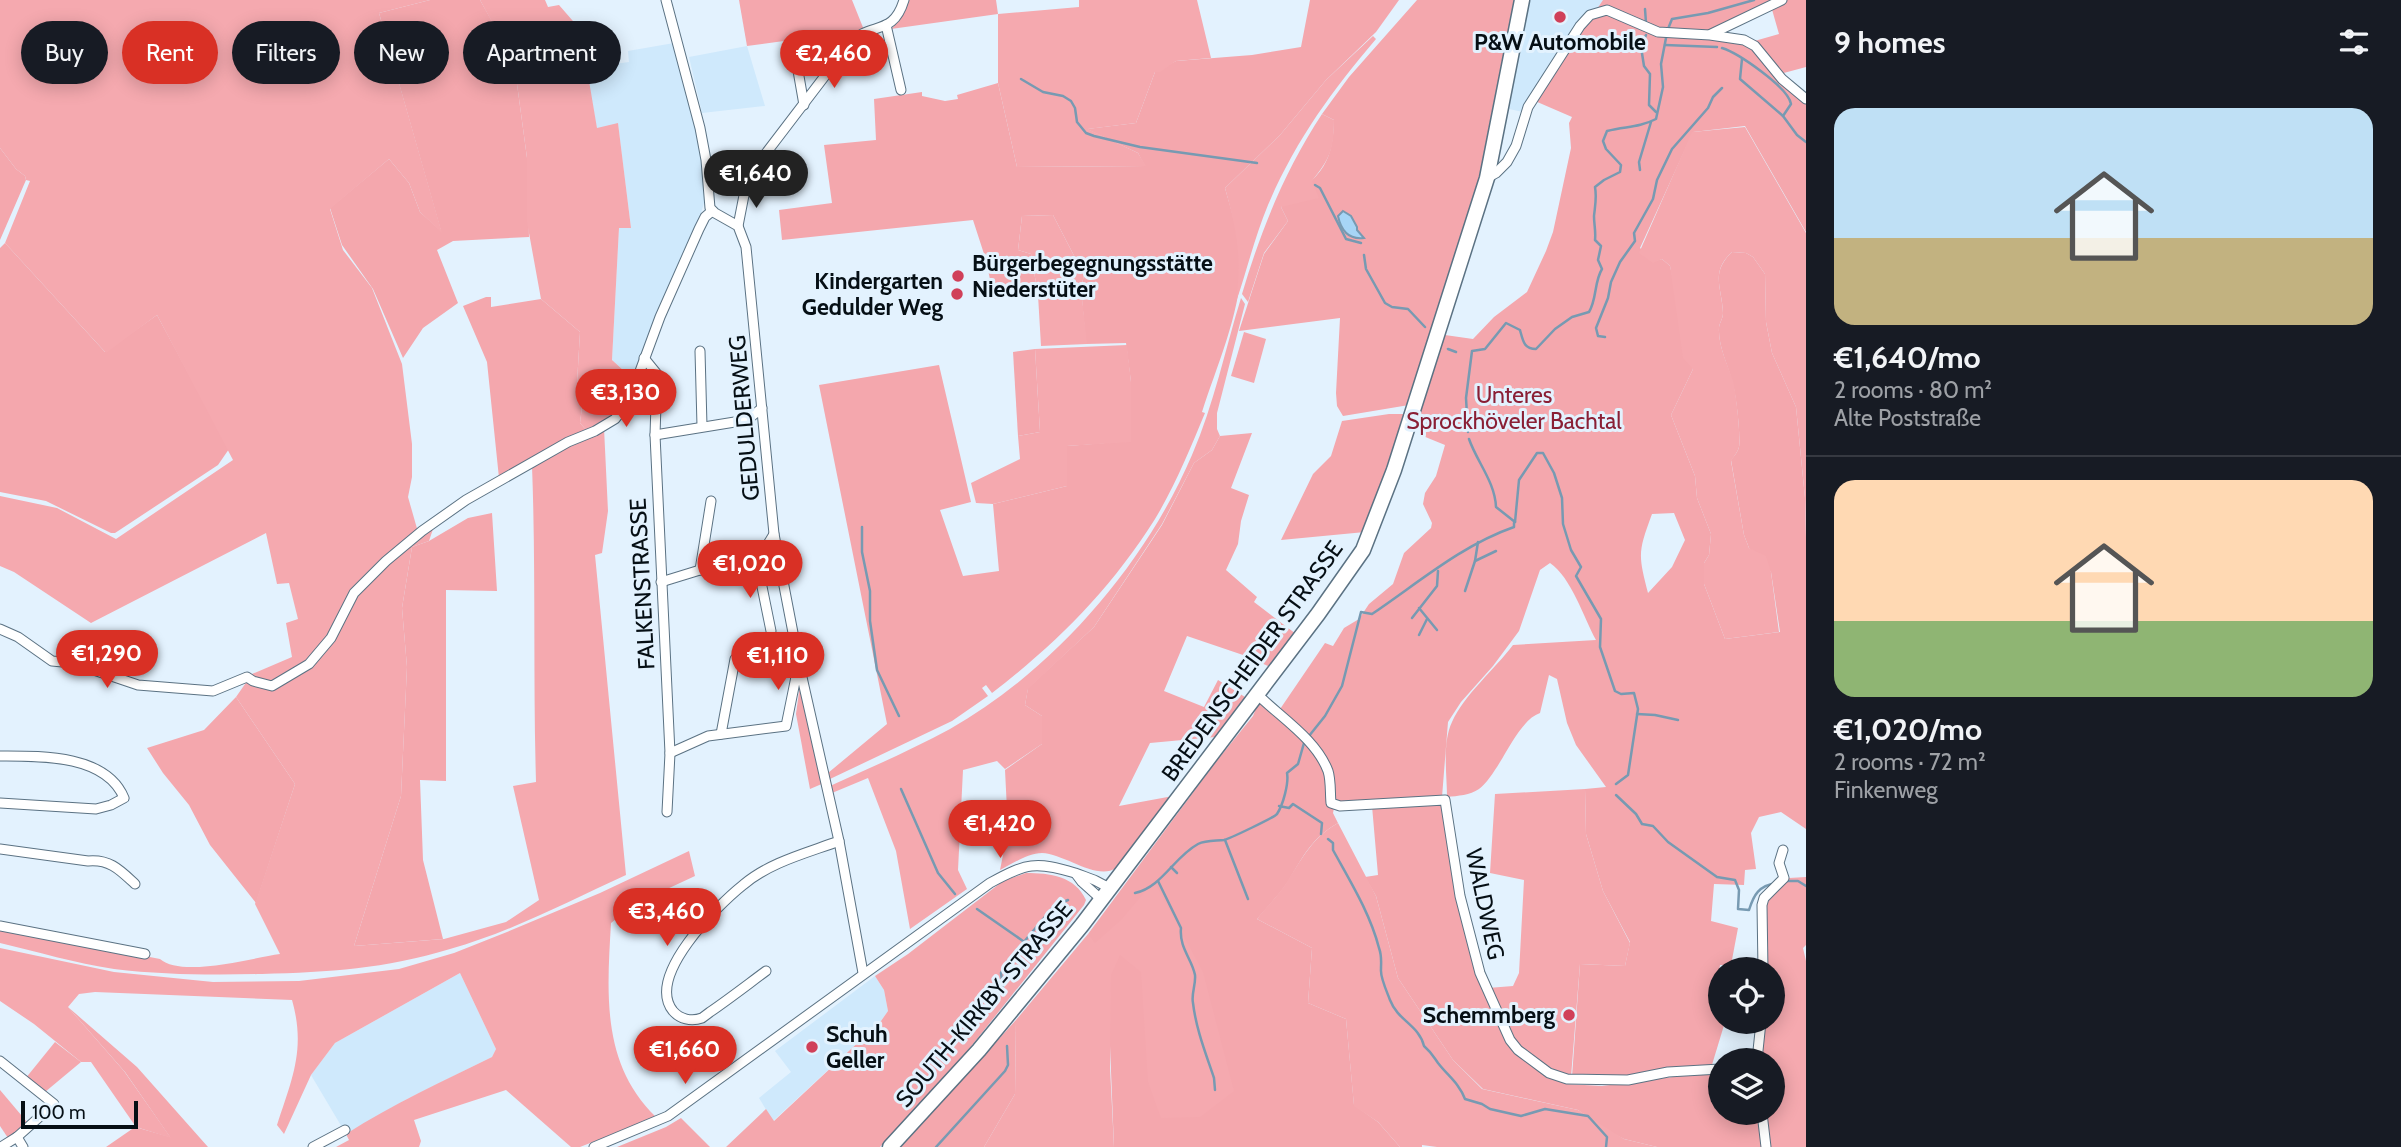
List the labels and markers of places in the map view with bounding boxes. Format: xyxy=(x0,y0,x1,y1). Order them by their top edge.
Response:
marker: P&W Automobile xyxy=(1552,9,1568,25)
place label: P&W Automobile xyxy=(1474,28,1646,56)
pin: €2,460 xyxy=(777,31,891,90)
pin: €1,640 xyxy=(699,150,813,210)
place label: Bürgerbegegnungsstätte Niederstüter xyxy=(972,249,1213,303)
place label: Kindergarten Gedulder Weg xyxy=(802,267,943,321)
marker: Bürgerbegegnungsstätte Niederstüter xyxy=(950,268,966,284)
marker: Kindergarten Gedulder Weg xyxy=(949,286,965,302)
pin: €3,130 xyxy=(569,370,683,429)
pin: €1,020 xyxy=(693,540,807,600)
pin: €1,290 xyxy=(50,630,164,690)
pin: €1,110 xyxy=(721,632,835,692)
pin: €1,420 xyxy=(943,800,1057,860)
pin: €3,460 xyxy=(610,888,724,948)
place label: Schemmberg xyxy=(1423,1001,1555,1029)
marker: Schemmberg xyxy=(1561,1007,1577,1023)
place label: Schuh Geller xyxy=(826,1020,888,1074)
pin: €1,660 xyxy=(628,1026,742,1086)
marker: Schuh Geller xyxy=(804,1039,820,1055)

